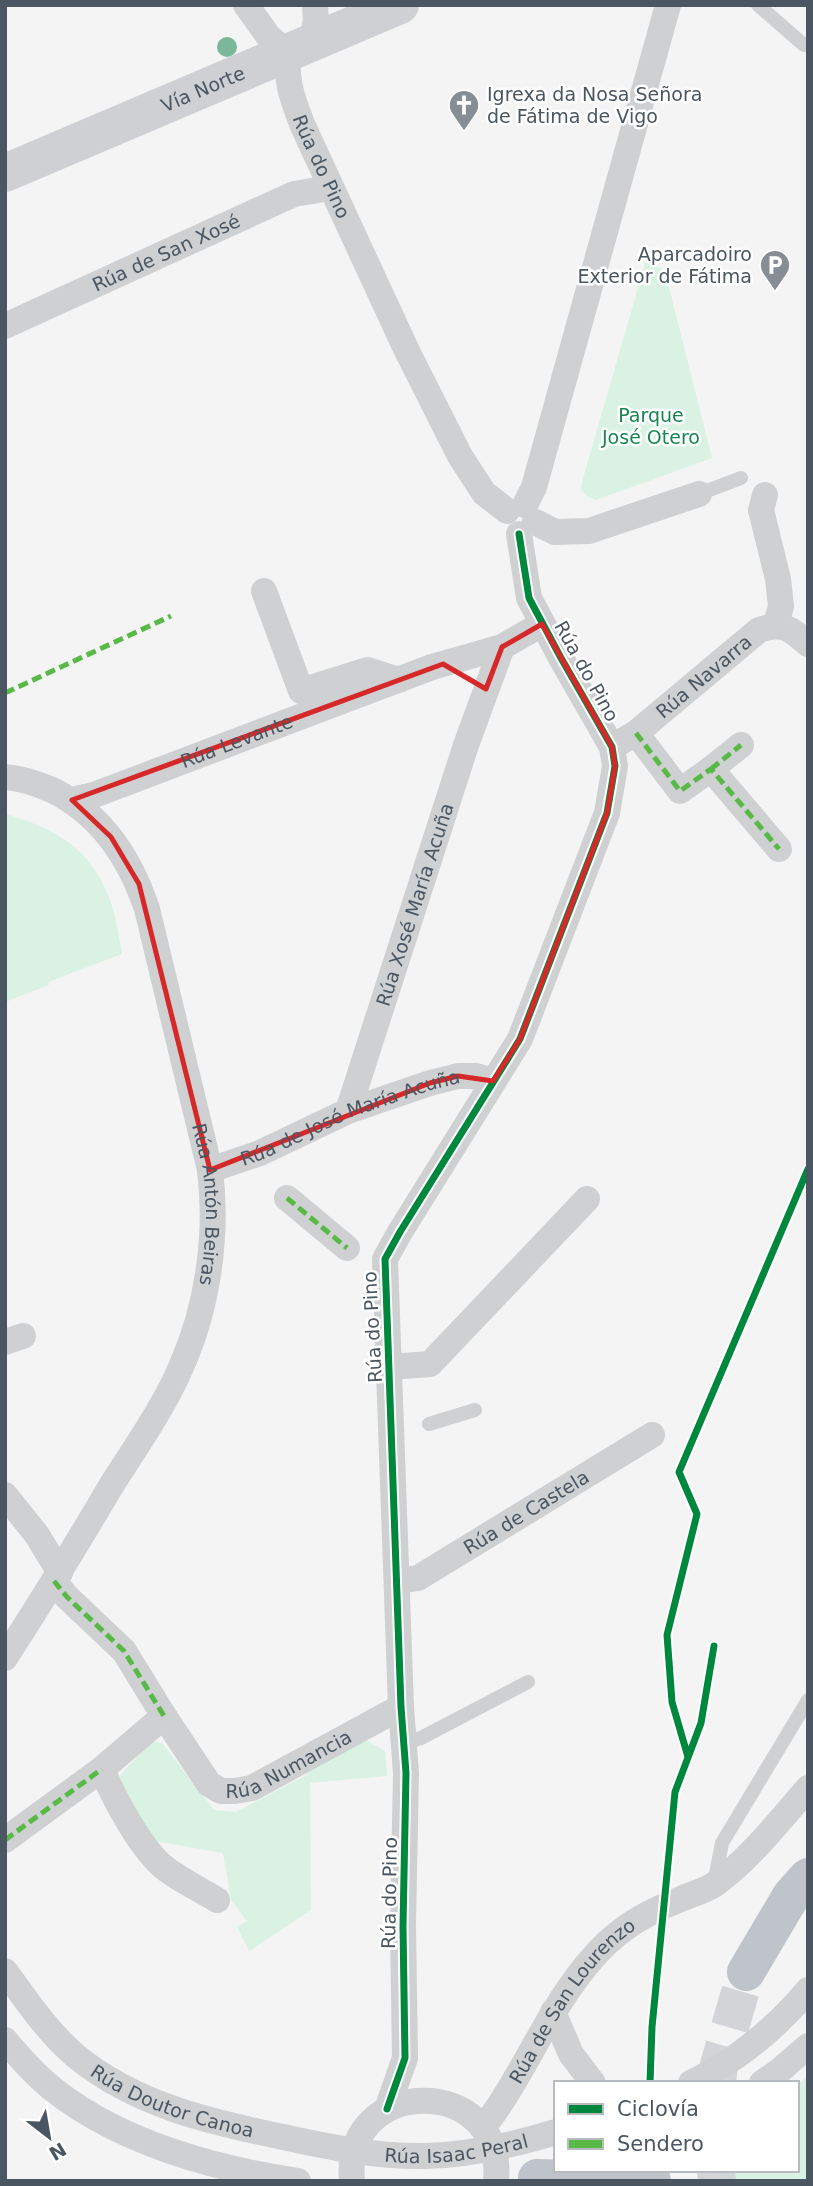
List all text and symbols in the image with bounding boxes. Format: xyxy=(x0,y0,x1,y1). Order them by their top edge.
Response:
street label: Vía Norte xyxy=(158,61,248,116)
place label: Igrexa da Nosa Señora de Fátima de Vigo xyxy=(487,83,702,127)
church icon: Igrexa da Nosa Señora de Fátima de Vigo xyxy=(447,88,481,132)
street label: Rúa do Pino xyxy=(288,111,355,222)
street label: Rúa de San Xosé xyxy=(89,209,243,296)
place label: Aparcadoiro Exterior de Fátima xyxy=(578,243,752,287)
parking icon: Aparcadoiro Exterior de Fátima xyxy=(758,248,792,292)
park label: Parque José Otero xyxy=(601,404,700,448)
street label: Rúa do Pino xyxy=(550,617,624,725)
street label: Rúa Navarra xyxy=(651,630,756,723)
street label: Rúa Levante xyxy=(177,710,296,772)
street label: Rúa Xosé María Acuña xyxy=(372,800,458,1009)
street label: Rúa de José María Acuña xyxy=(237,1065,462,1170)
street label: Rúa Antón Beiras xyxy=(188,1121,224,1287)
street label: Rúa do Pino xyxy=(358,1271,386,1383)
street label: Rúa de Castela xyxy=(459,1465,593,1559)
street label: Rúa Numancia xyxy=(226,1725,355,1802)
street label: Rúa do Pino xyxy=(377,1837,401,1949)
street label: Rúa de San Lourenzo xyxy=(504,1914,639,2087)
street label: Rúa Doutor Canoa xyxy=(87,2060,256,2142)
legend xyxy=(554,2081,799,2172)
text: Ciclovía xyxy=(617,2097,699,2121)
north arrow xyxy=(14,2102,84,2172)
street label: Rúa Isaac Peral xyxy=(384,2129,530,2167)
text: Sendero xyxy=(617,2132,704,2156)
text: N xyxy=(45,2138,70,2165)

